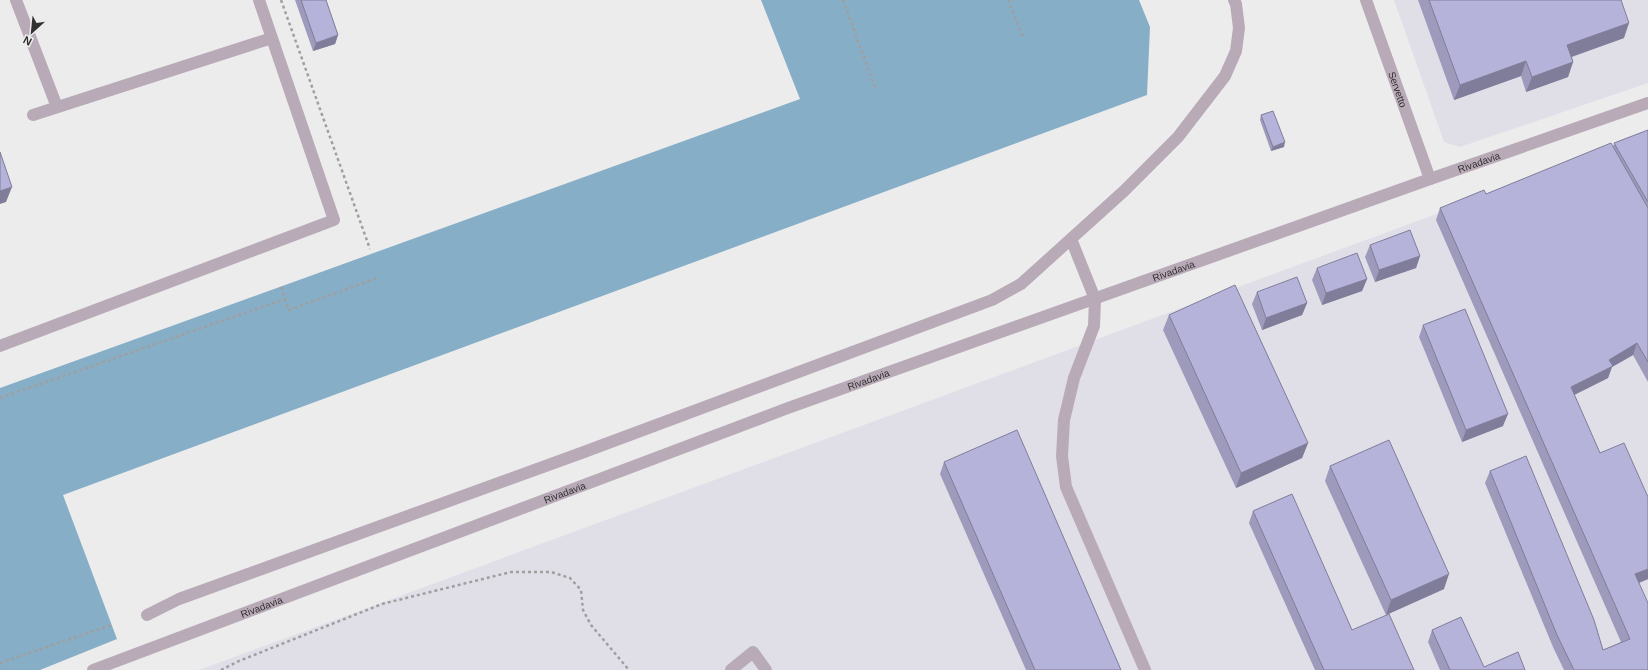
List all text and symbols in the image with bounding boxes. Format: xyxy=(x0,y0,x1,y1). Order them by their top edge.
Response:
north arrow xyxy=(12,12,52,52)
text: N xyxy=(21,34,34,48)
street label: Servetto xyxy=(1387,70,1410,109)
street label: Rivadavia xyxy=(1456,149,1502,174)
street label: Rivadavia xyxy=(1151,258,1196,283)
street label: Rivadavia xyxy=(846,367,891,392)
street label: Rivadavia xyxy=(542,479,588,505)
street label: Rivadavia xyxy=(239,593,284,619)

